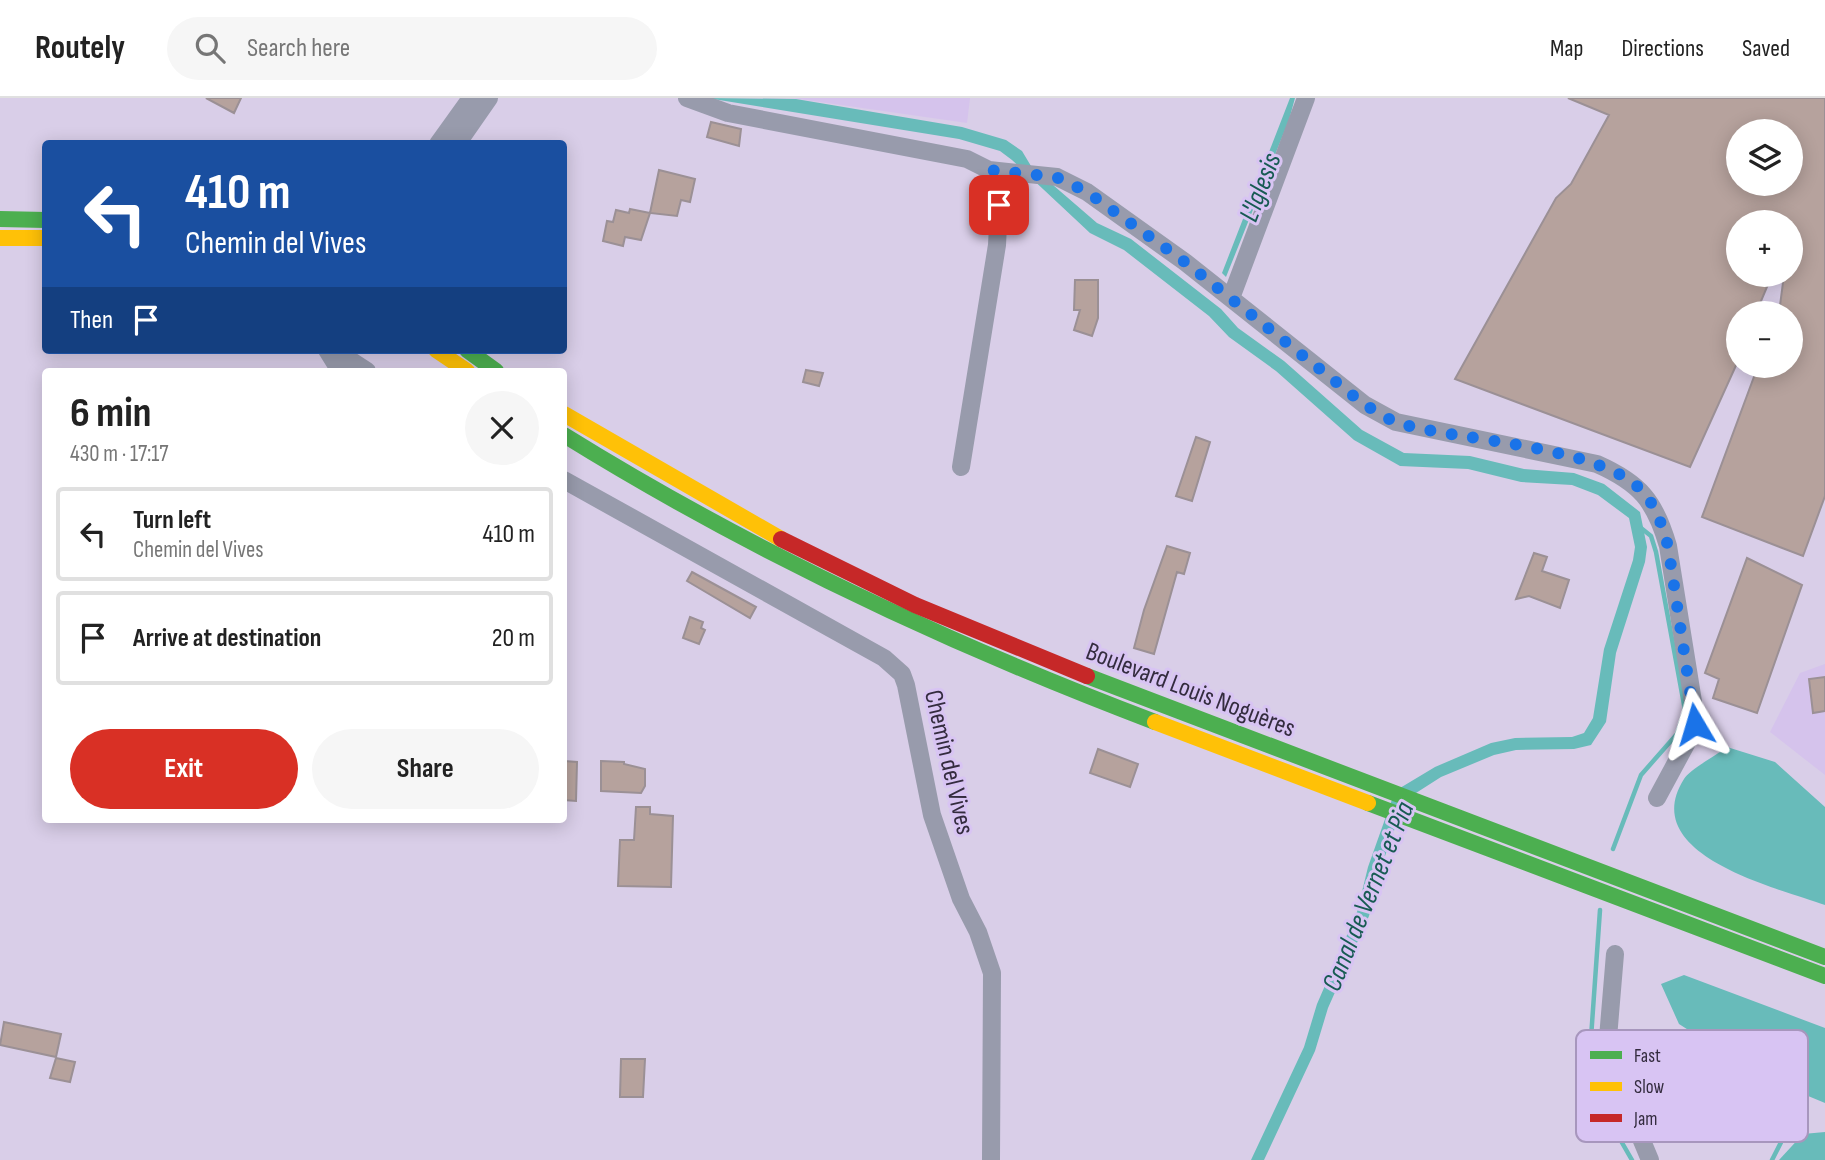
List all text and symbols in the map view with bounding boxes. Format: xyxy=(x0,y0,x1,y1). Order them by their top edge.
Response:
search box xyxy=(167,17,657,80)
text: Routely xyxy=(35,28,125,68)
icon: search xyxy=(191,29,229,67)
text: Search here xyxy=(247,33,350,64)
text: Map xyxy=(1550,34,1583,63)
text: Directions xyxy=(1621,34,1704,63)
text: Saved xyxy=(1742,34,1790,63)
map controls xyxy=(1726,119,1803,378)
button: layers xyxy=(1726,119,1803,196)
water label: L'Iglesis xyxy=(1232,149,1288,226)
text: 410 m xyxy=(185,164,291,223)
icon: left xyxy=(70,168,161,259)
pin xyxy=(969,175,1029,235)
icon: arrive xyxy=(980,186,1018,224)
button: + xyxy=(1726,210,1803,287)
text: Chemin del Vives xyxy=(185,224,366,263)
icon: arrive xyxy=(127,301,165,339)
button: − xyxy=(1726,301,1803,378)
text: Then xyxy=(70,305,113,336)
text: 6 min xyxy=(70,388,151,439)
button: close xyxy=(465,391,539,465)
text: 430 m · 17:17 xyxy=(70,440,169,468)
text: Turn left xyxy=(133,505,211,536)
icon: left xyxy=(74,515,112,553)
text: 410 m xyxy=(483,519,535,550)
text: Chemin del Vives xyxy=(133,536,263,564)
icon: arrive xyxy=(74,619,112,657)
text: Arrive at destination xyxy=(133,623,321,654)
text: 20 m xyxy=(492,623,535,654)
street label: Boulevard Louis Noguères xyxy=(1081,636,1300,745)
street label: Chemin del Vives xyxy=(917,687,980,838)
position arrow xyxy=(1658,687,1732,761)
button: Exit xyxy=(70,729,298,809)
button: Share xyxy=(312,729,539,809)
water label: Canal de Vernet et Pia xyxy=(1315,796,1422,996)
legend xyxy=(1576,1030,1808,1142)
text: Fast xyxy=(1634,1045,1661,1068)
text: Slow xyxy=(1634,1076,1664,1099)
text: Jam xyxy=(1633,1108,1657,1131)

